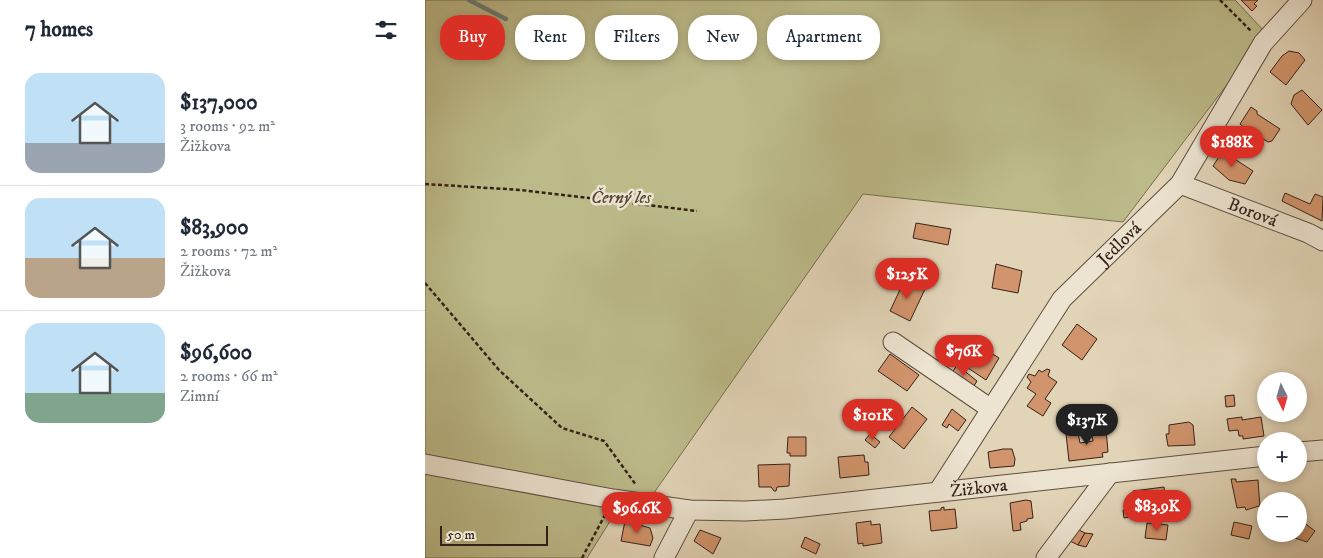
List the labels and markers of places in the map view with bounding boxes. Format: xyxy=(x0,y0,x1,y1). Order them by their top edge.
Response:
pin: $188K xyxy=(1197,126,1267,168)
pin: $125K xyxy=(872,258,942,300)
pin: $76K xyxy=(934,334,994,377)
pin: $101K xyxy=(838,398,908,441)
pin: $137K xyxy=(1052,404,1122,446)
pin: $83.9K xyxy=(1116,490,1198,532)
pin: $96.6K xyxy=(596,492,678,534)

